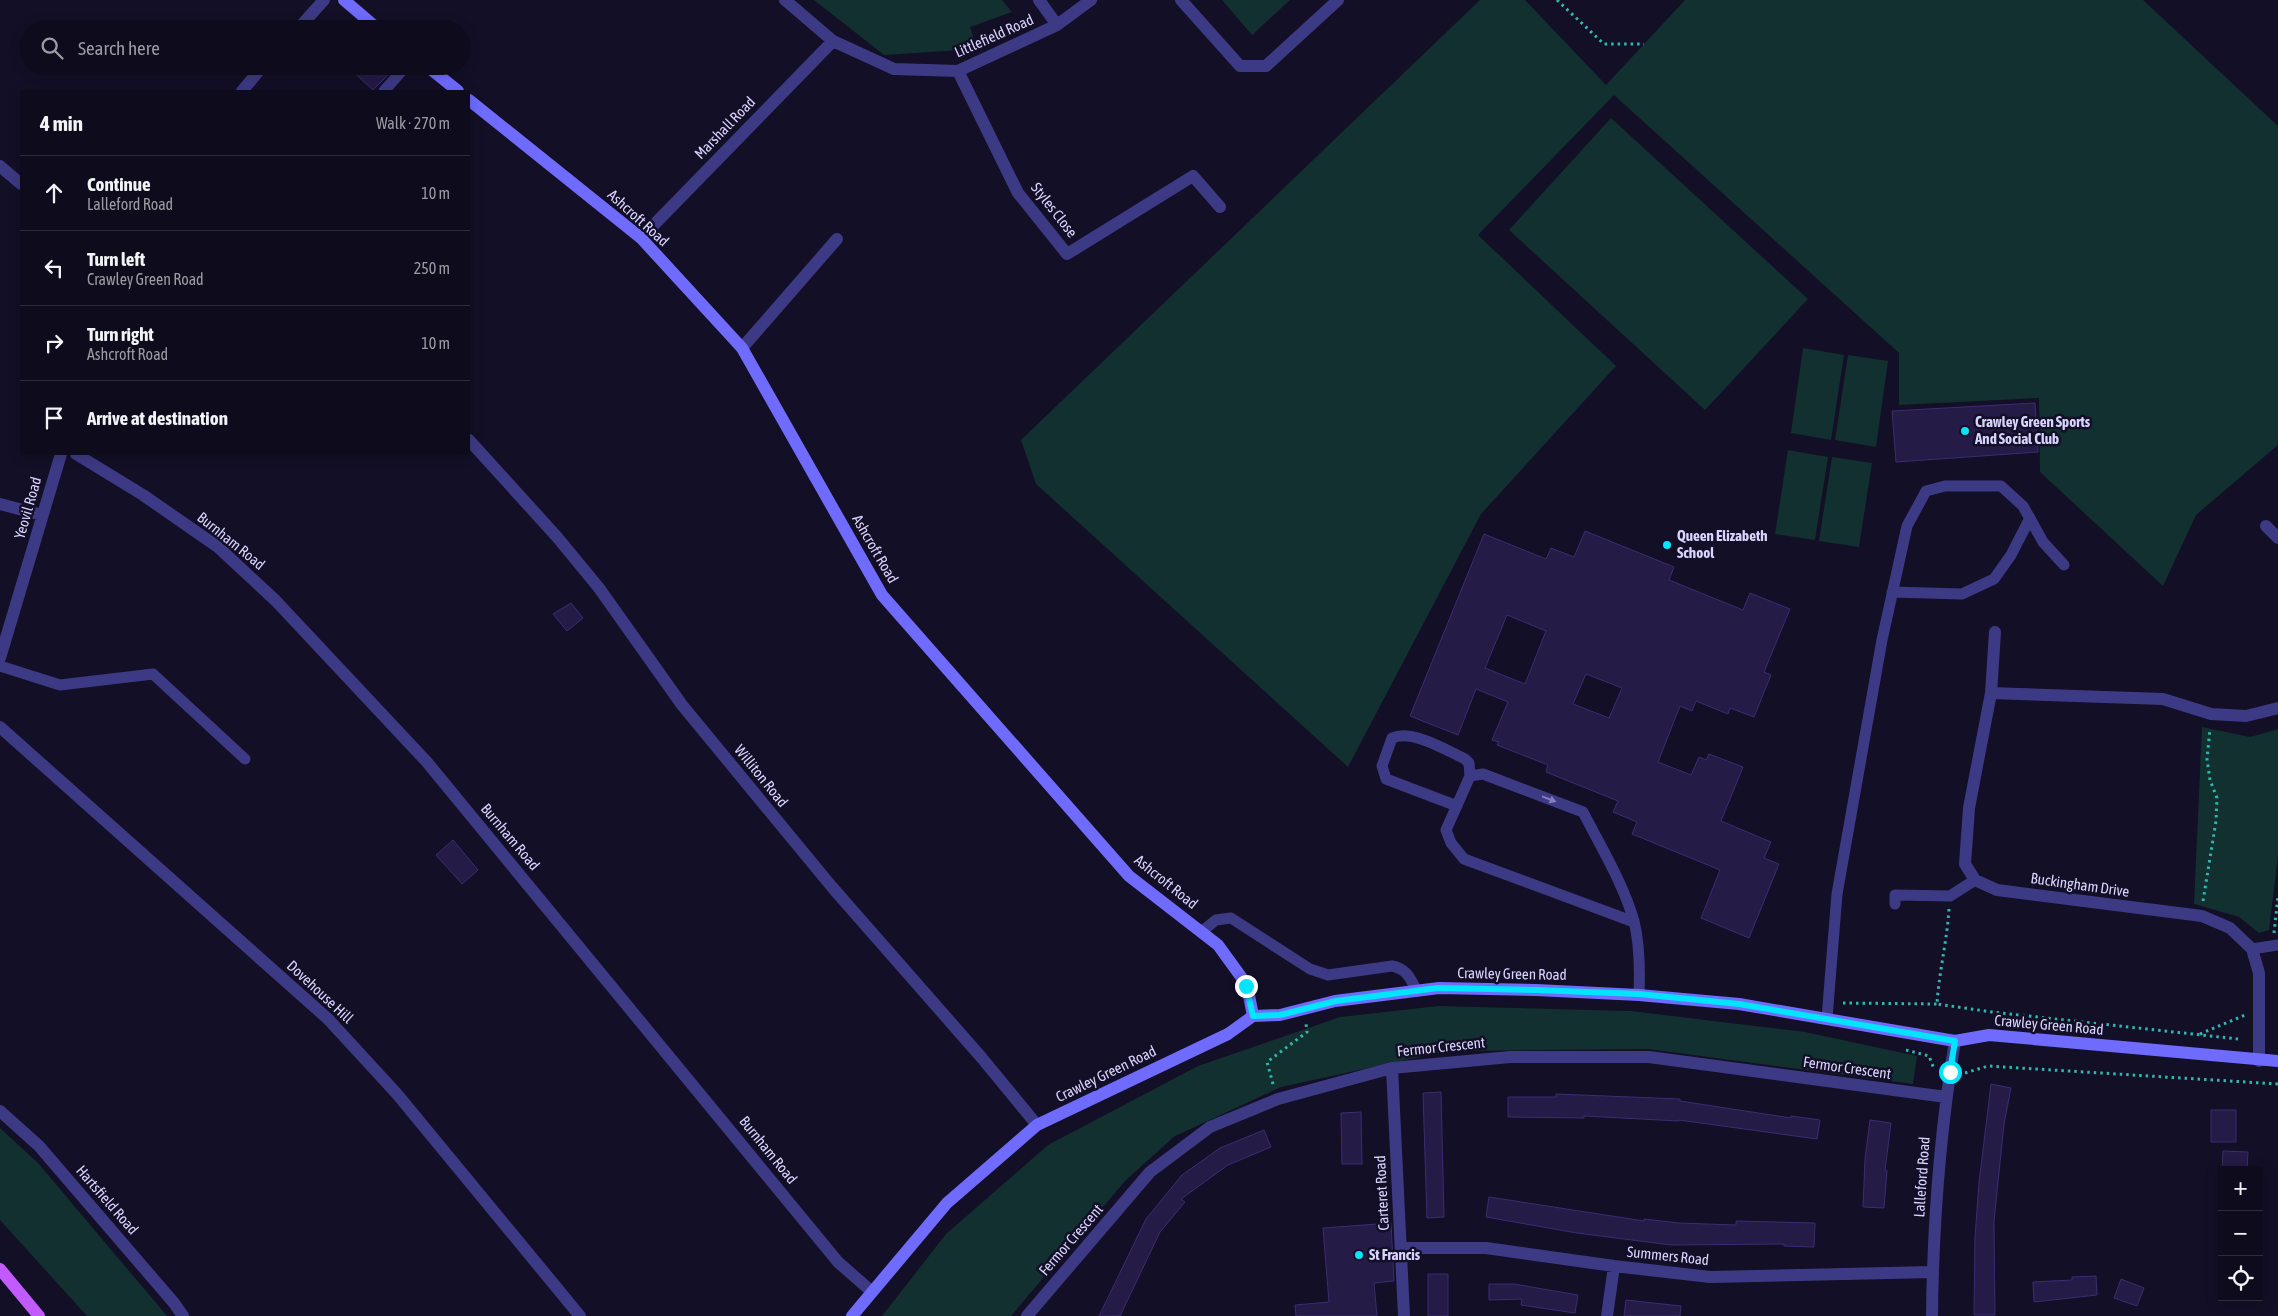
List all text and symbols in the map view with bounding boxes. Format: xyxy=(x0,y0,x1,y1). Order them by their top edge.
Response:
street label: Littlefield Road xyxy=(952,11,1036,61)
search box xyxy=(20,20,470,75)
icon: search xyxy=(38,34,66,62)
text: Search here xyxy=(78,37,160,59)
street label: Marshall Road xyxy=(691,93,758,162)
text: 4 min xyxy=(40,111,83,135)
text: Walk · 270 m xyxy=(376,114,450,132)
text: Continue xyxy=(87,173,151,195)
icon: ahead xyxy=(40,179,68,207)
street label: Styles Close xyxy=(1028,179,1081,240)
text: 10 m xyxy=(421,184,450,202)
street label: Ashcroft Road xyxy=(604,186,672,249)
text: Lalleford Road xyxy=(87,195,173,213)
text: Turn left xyxy=(87,248,145,270)
icon: left xyxy=(40,254,68,282)
text: 250 m xyxy=(414,259,450,277)
text: Crawley Green Road xyxy=(87,270,204,288)
text: Turn right xyxy=(87,323,154,345)
icon: right xyxy=(40,329,68,357)
text: 10 m xyxy=(421,334,450,352)
text: Ashcroft Road xyxy=(87,345,168,363)
icon: arrive xyxy=(40,404,68,432)
text: Arrive at destination xyxy=(87,407,228,429)
place label: Crawley Green Sports And Social Club xyxy=(1974,413,2091,447)
marker: Crawley Green Sports And Social Club xyxy=(1959,425,1971,437)
street label: Yeovil Road xyxy=(11,475,44,541)
street label: Burnham Road xyxy=(194,508,268,573)
street label: Ashcroft Road xyxy=(849,512,902,586)
place label: Queen Elizabeth School xyxy=(1677,527,1768,561)
marker: Queen Elizabeth School xyxy=(1661,539,1673,551)
street label: Williton Road xyxy=(731,741,792,810)
one-way arrow xyxy=(1542,795,1557,803)
street label: Burnham Road xyxy=(478,800,543,873)
street label: Ashcroft Road xyxy=(1131,851,1201,912)
street label: Buckingham Drive xyxy=(2030,869,2131,900)
street label: Dovehouse Hill xyxy=(284,957,357,1027)
street label: Crawley Green Road xyxy=(1457,964,1567,983)
route end xyxy=(1235,975,1258,998)
street label: Crawley Green Road xyxy=(1994,1011,2104,1038)
street label: Fermor Crescent xyxy=(1396,1033,1486,1060)
street label: Crawley Green Road xyxy=(1053,1042,1159,1105)
street label: Fermor Crescent xyxy=(1802,1053,1892,1082)
route start xyxy=(1939,1061,1962,1084)
street label: Burnham Road xyxy=(736,1113,801,1187)
street label: Lalleford Road xyxy=(1910,1136,1933,1218)
street label: Carteret Road xyxy=(1371,1155,1392,1231)
street label: Hartsfield Road xyxy=(73,1162,142,1238)
map controls xyxy=(2218,1166,2263,1301)
button: + xyxy=(2218,1166,2263,1211)
street label: Fermor Crescent xyxy=(1035,1201,1106,1279)
button: − xyxy=(2218,1211,2263,1256)
street label: Summers Road xyxy=(1626,1243,1710,1268)
place label: St Francis xyxy=(1369,1246,1421,1263)
marker: St Francis xyxy=(1353,1249,1365,1261)
button: locate xyxy=(2218,1256,2263,1301)

